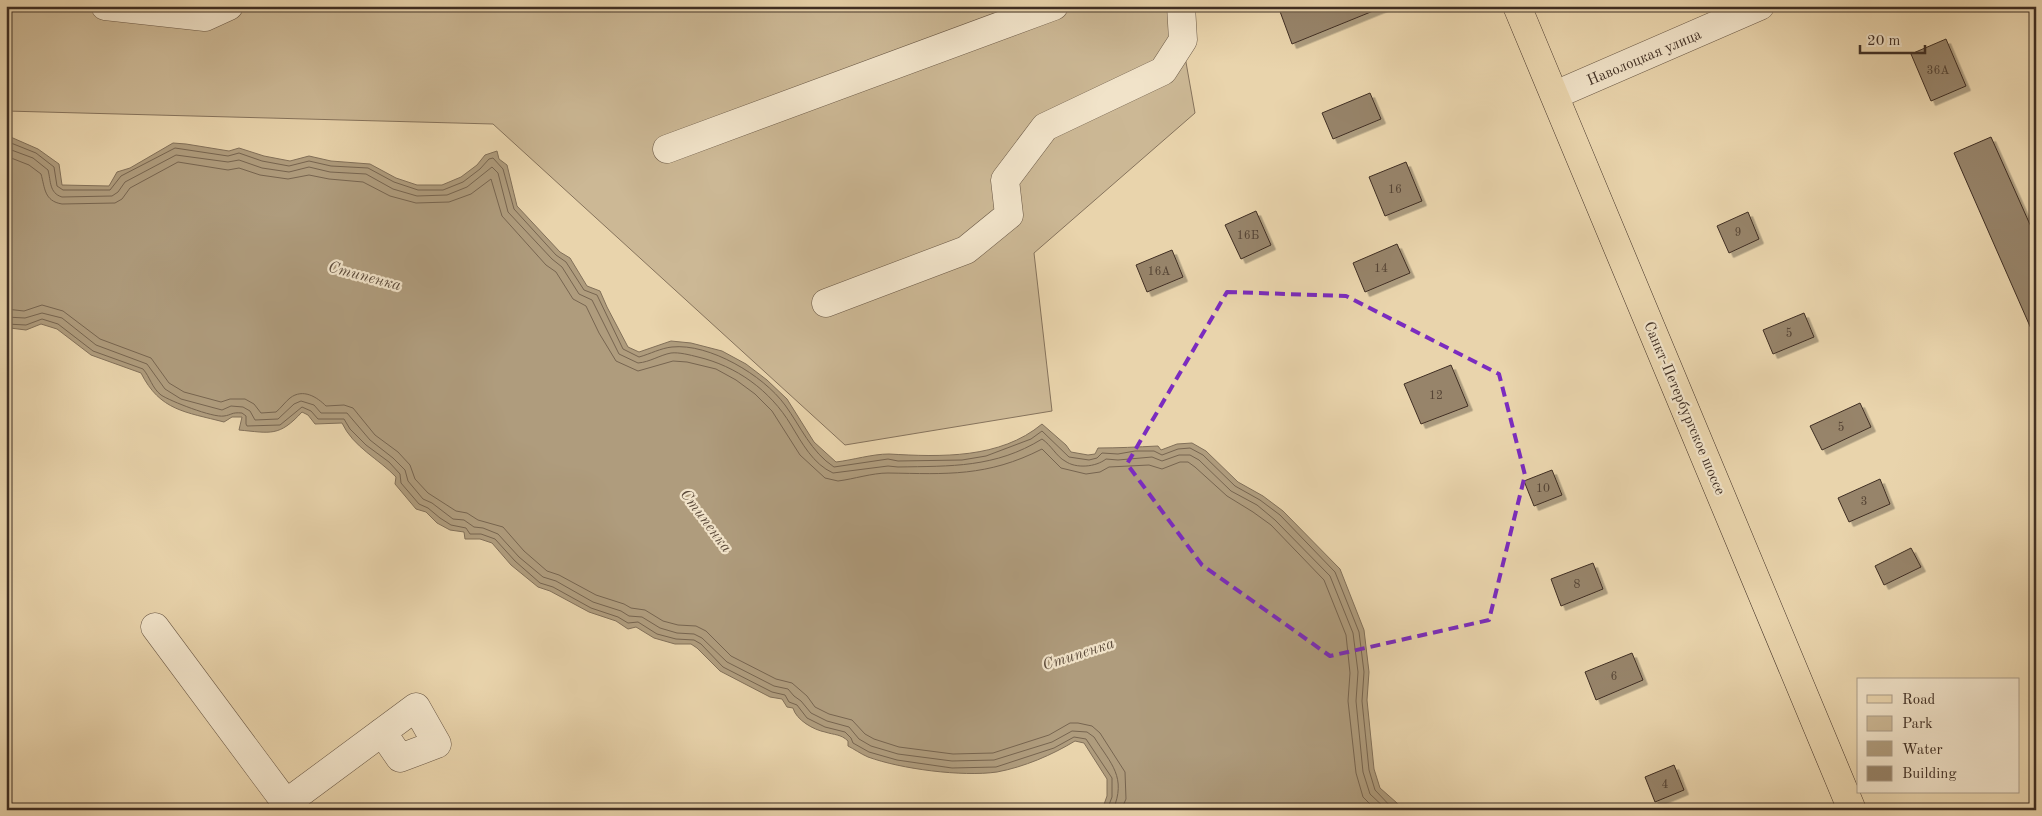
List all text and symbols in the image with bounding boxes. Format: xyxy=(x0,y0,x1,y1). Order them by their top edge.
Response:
scale bar xyxy=(1860,22,1924,54)
street label: Наволоцкая улица xyxy=(1585,27,1704,89)
text: 20 m xyxy=(1867,34,1901,49)
house number: 36А xyxy=(1926,65,1950,77)
house number: 16 xyxy=(1388,184,1402,196)
house number: 9 xyxy=(1735,227,1741,239)
house number: 16Б xyxy=(1237,230,1259,242)
water label: Стипенка xyxy=(326,260,403,294)
house number: 14 xyxy=(1374,263,1388,275)
house number: 16А xyxy=(1147,266,1171,278)
street label: Санкт-Петербургское шоссе xyxy=(1640,320,1727,498)
house number: 5 xyxy=(1786,327,1793,340)
house number: 12 xyxy=(1429,390,1443,402)
house number: 5 xyxy=(1838,421,1845,434)
house number: 10 xyxy=(1536,483,1550,495)
water label: Стипенка xyxy=(676,486,735,556)
house number: 3 xyxy=(1861,496,1867,508)
house number: 8 xyxy=(1574,579,1581,591)
water label: Стипенка xyxy=(1041,636,1117,674)
house number: 6 xyxy=(1611,671,1618,683)
legend xyxy=(1857,678,2020,794)
text: Road xyxy=(1902,693,1936,708)
text: Park xyxy=(1902,717,1933,732)
text: Water xyxy=(1902,743,1943,758)
text: Building xyxy=(1902,767,1957,782)
house number: 4 xyxy=(1662,779,1669,791)

